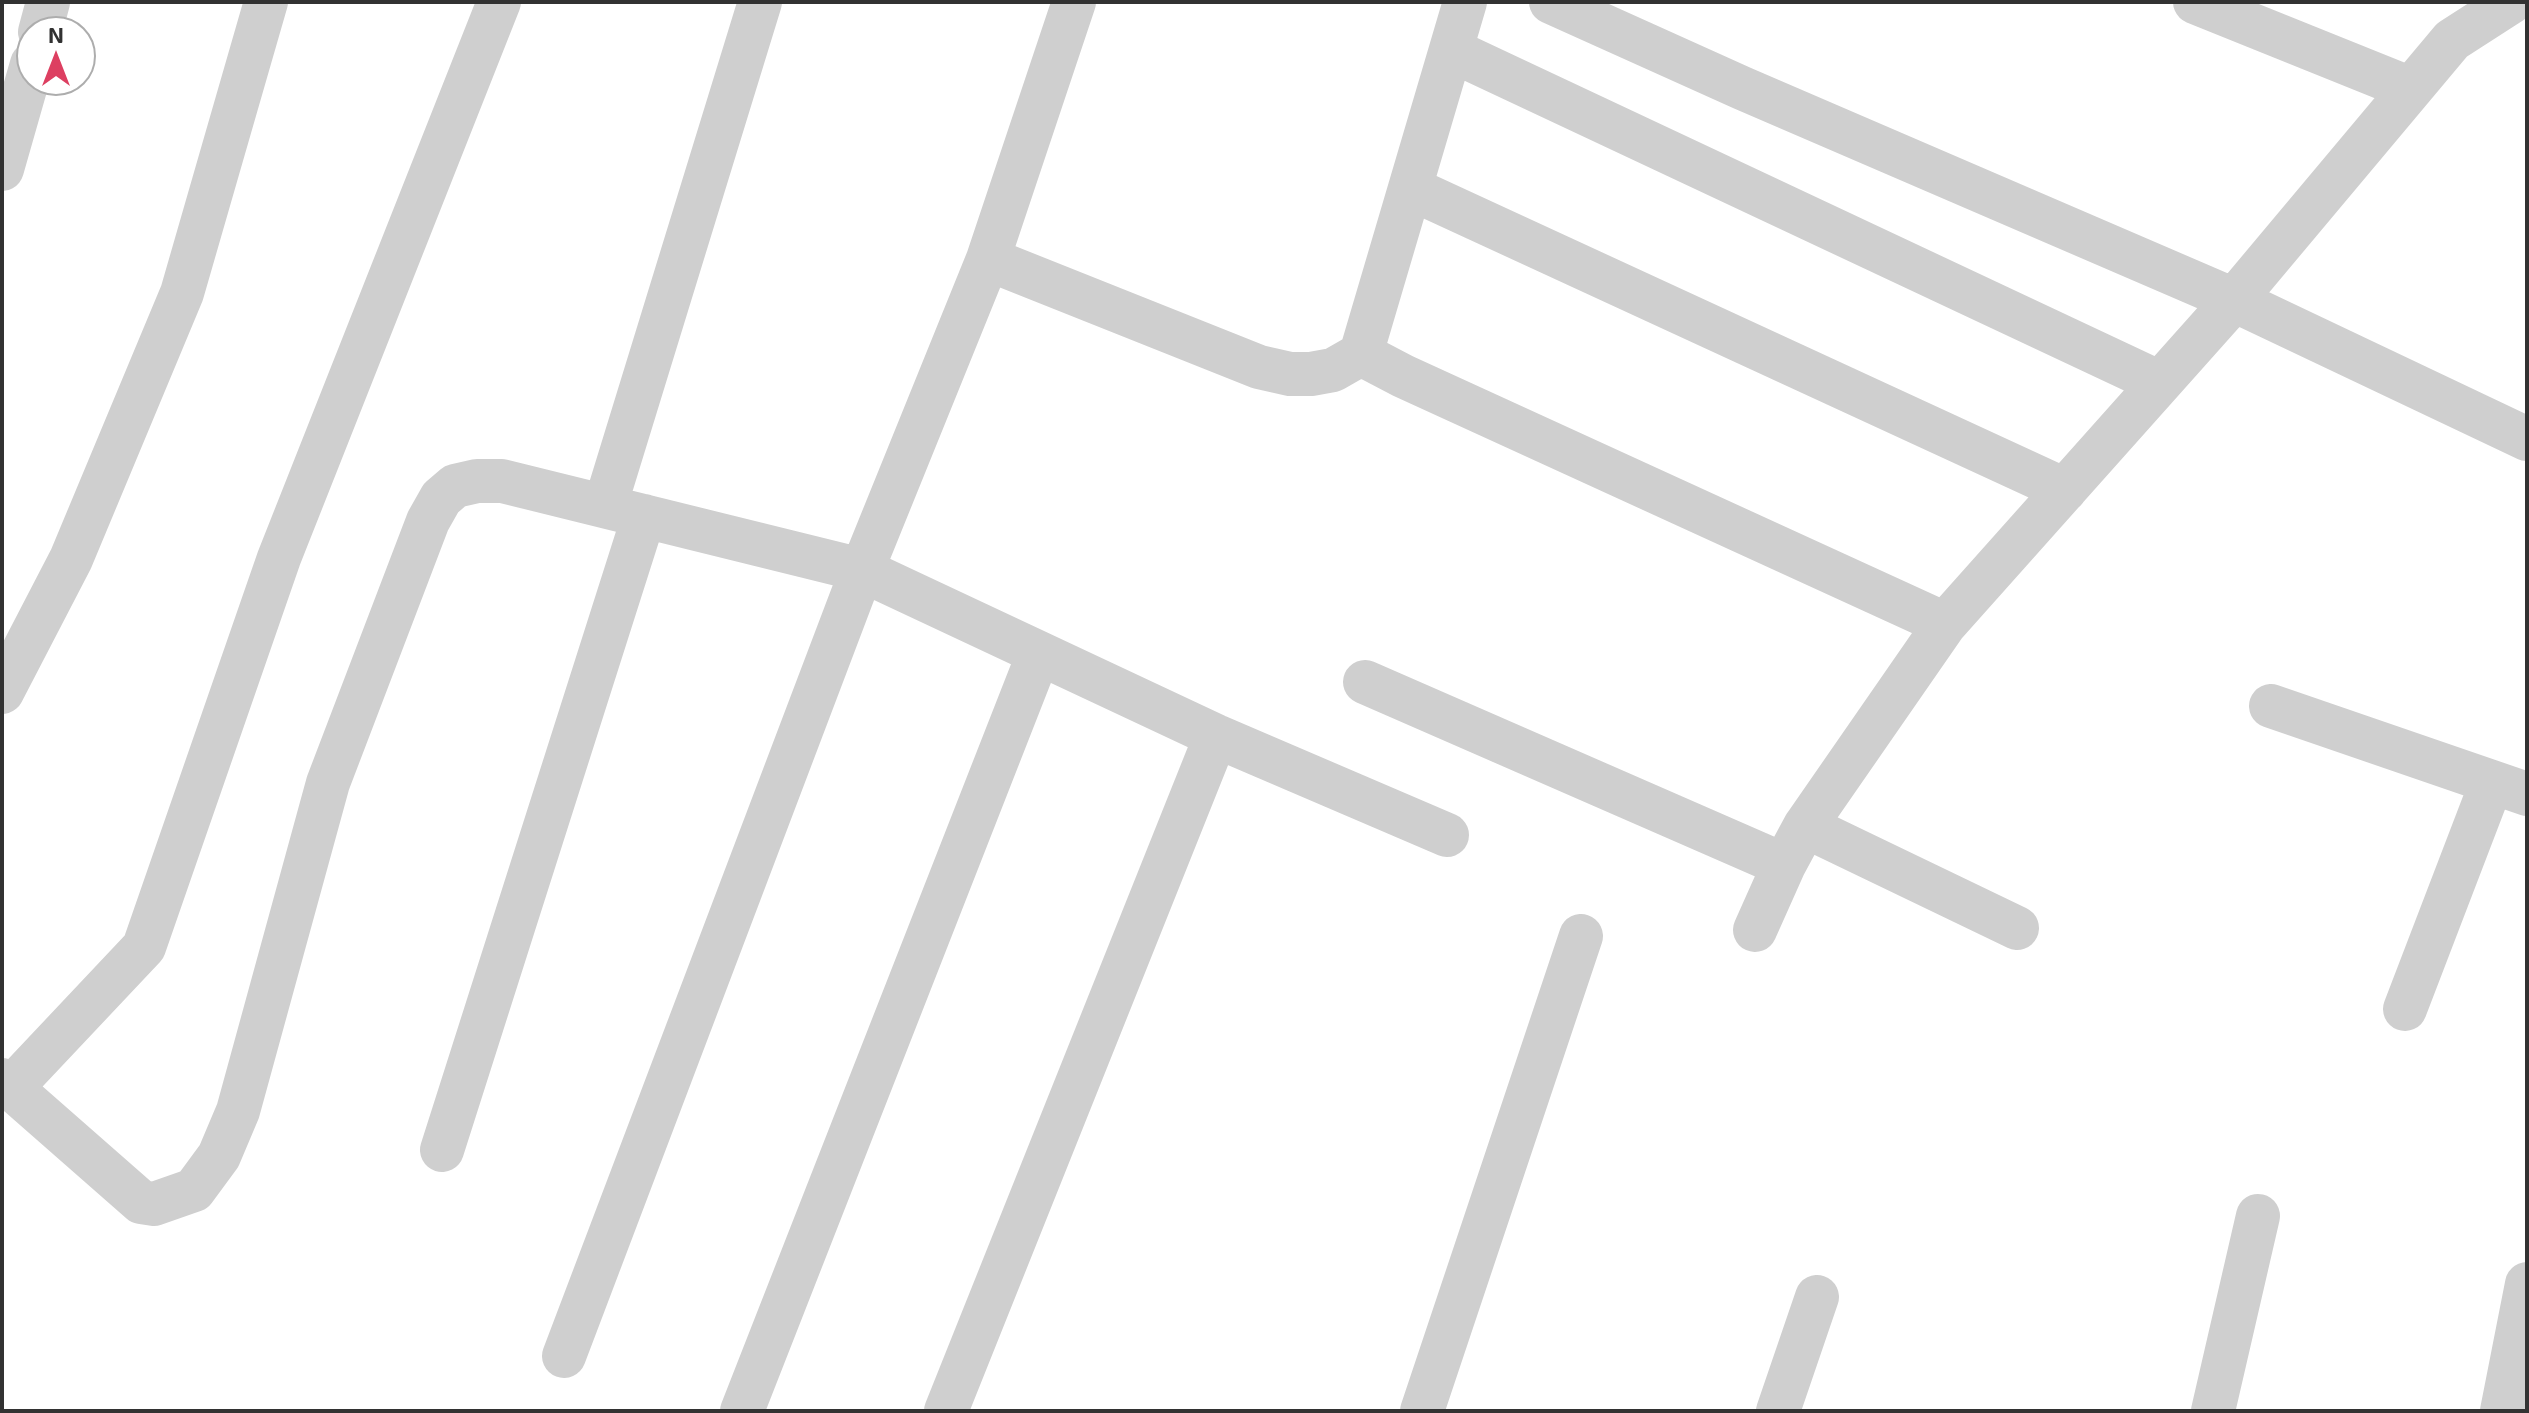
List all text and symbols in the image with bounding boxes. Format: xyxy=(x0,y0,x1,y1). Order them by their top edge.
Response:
north arrow xyxy=(16,16,96,96)
text: N xyxy=(48,21,64,47)

